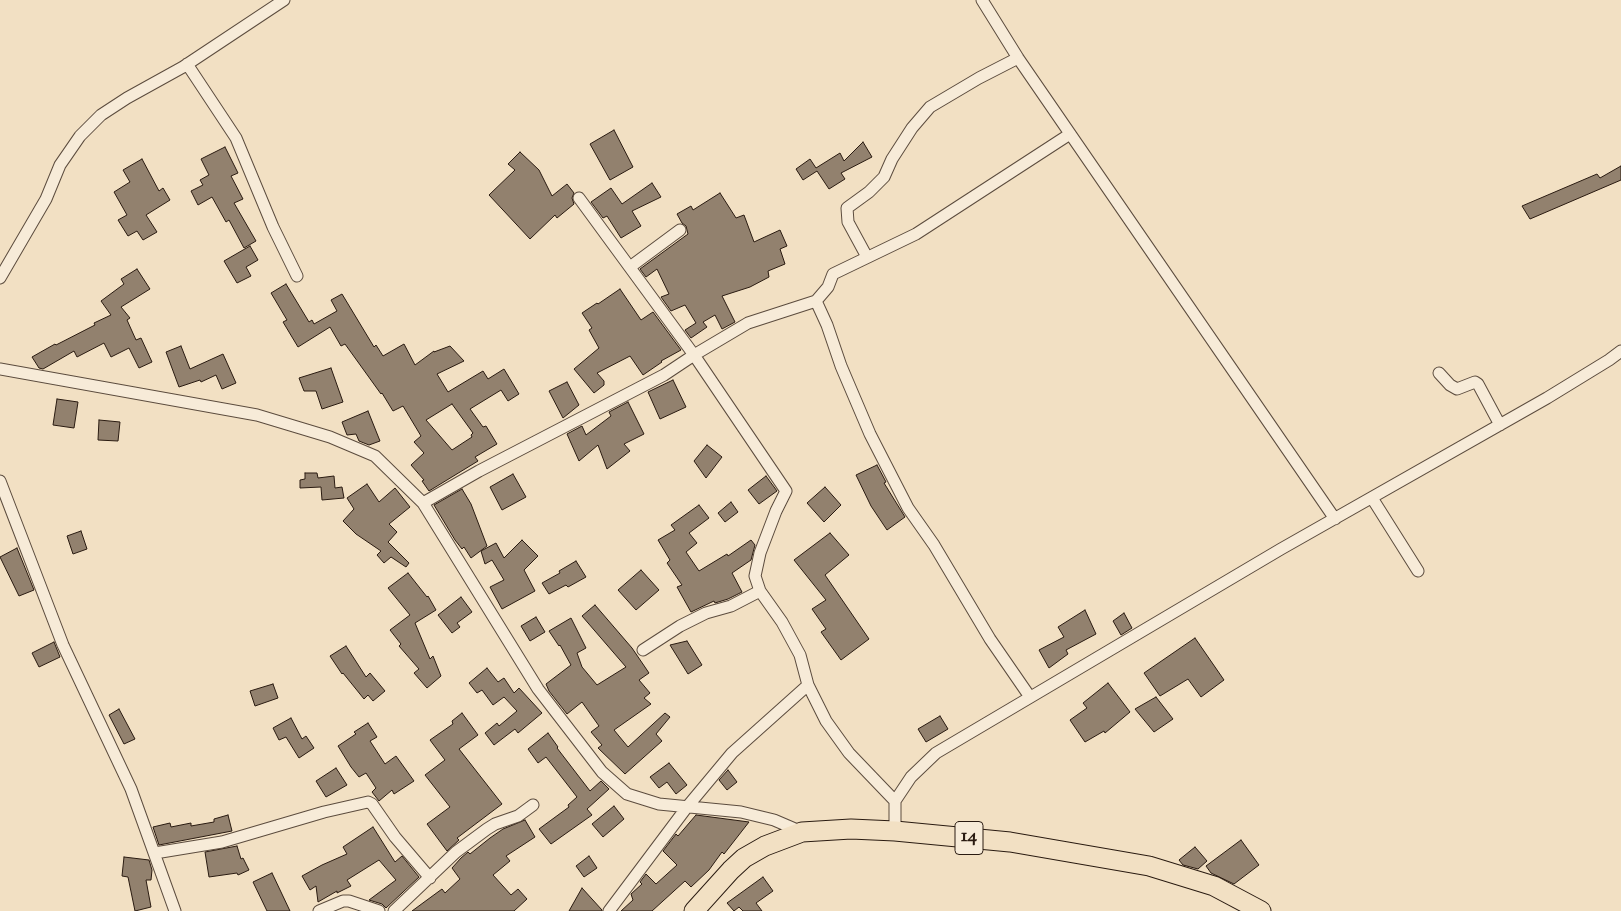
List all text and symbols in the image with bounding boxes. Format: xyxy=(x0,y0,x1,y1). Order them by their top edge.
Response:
road number: 14 xyxy=(955,821,983,854)

